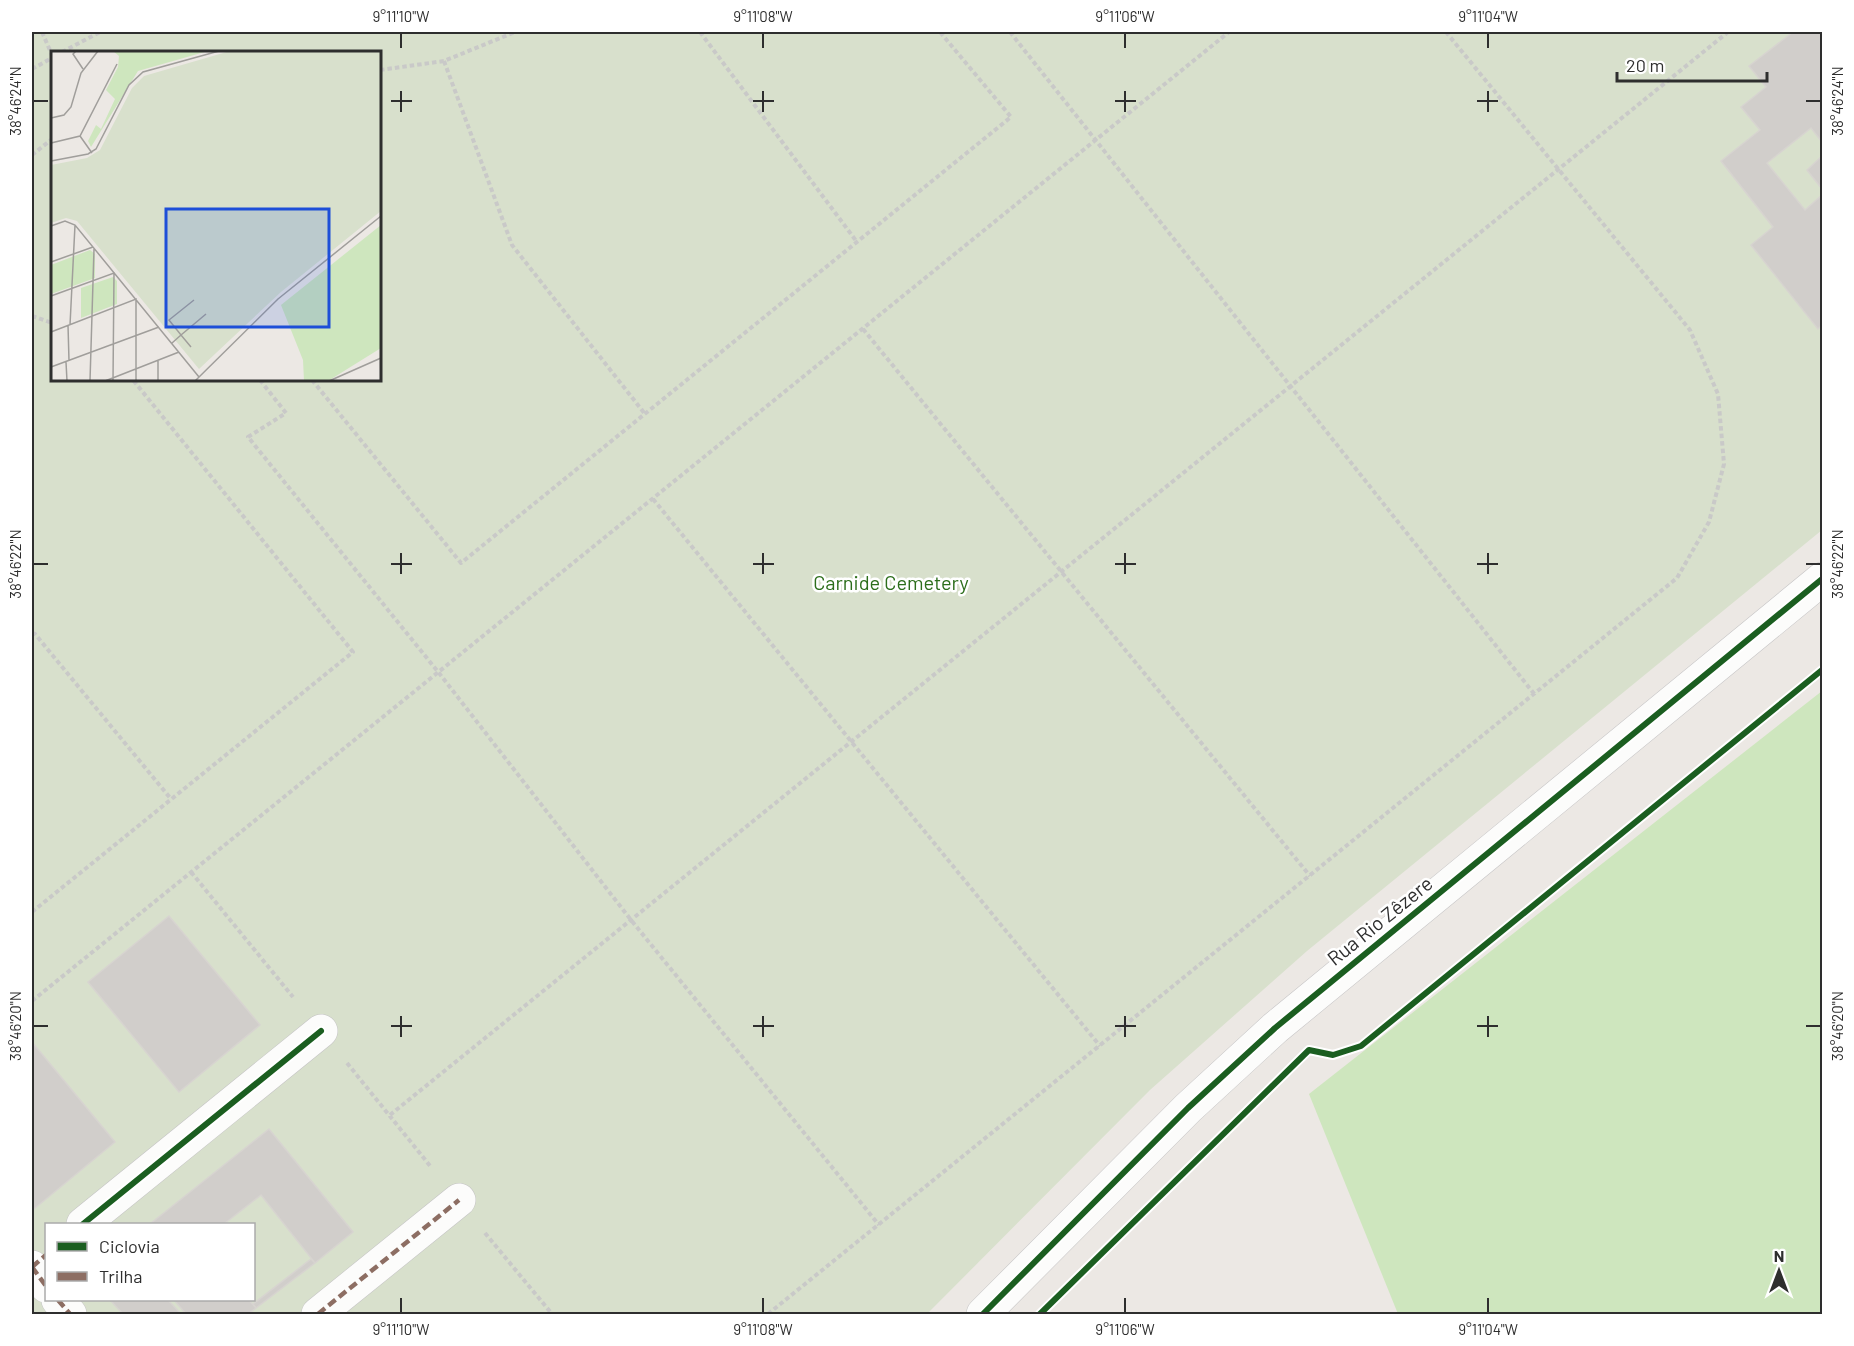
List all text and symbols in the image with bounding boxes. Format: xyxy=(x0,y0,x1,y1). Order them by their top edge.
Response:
text: 9°11'10"W xyxy=(373,7,429,25)
text: 9°11'08"W xyxy=(733,7,793,25)
text: 9°11'06"W xyxy=(1095,7,1155,25)
text: 9°11'04"W xyxy=(1458,7,1518,25)
scale bar xyxy=(1617,45,1767,83)
inset map xyxy=(51,51,381,381)
text: 20 m xyxy=(1626,54,1664,76)
text: 38°46'24"N xyxy=(6,66,24,136)
text: 38°46'24"N xyxy=(1828,66,1846,136)
text: 38°46'22"N xyxy=(6,529,24,599)
text: 38°46'22"N xyxy=(1828,529,1846,599)
park label: Carnide Cemetery xyxy=(813,570,969,594)
street label: Rua Rio Zêzere xyxy=(1322,870,1437,970)
text: 38°46'20"N xyxy=(6,991,24,1061)
text: 38°46'20"N xyxy=(1828,991,1846,1061)
legend xyxy=(45,1223,255,1301)
text: Ciclovia xyxy=(99,1235,160,1257)
north arrow xyxy=(1749,1241,1809,1301)
text: N xyxy=(1774,1246,1784,1265)
text: Trilha xyxy=(99,1265,143,1287)
text: 9°11'10"W xyxy=(373,1320,429,1338)
text: 9°11'08"W xyxy=(733,1320,793,1338)
text: 9°11'06"W xyxy=(1095,1320,1155,1338)
text: 9°11'04"W xyxy=(1458,1320,1518,1338)

